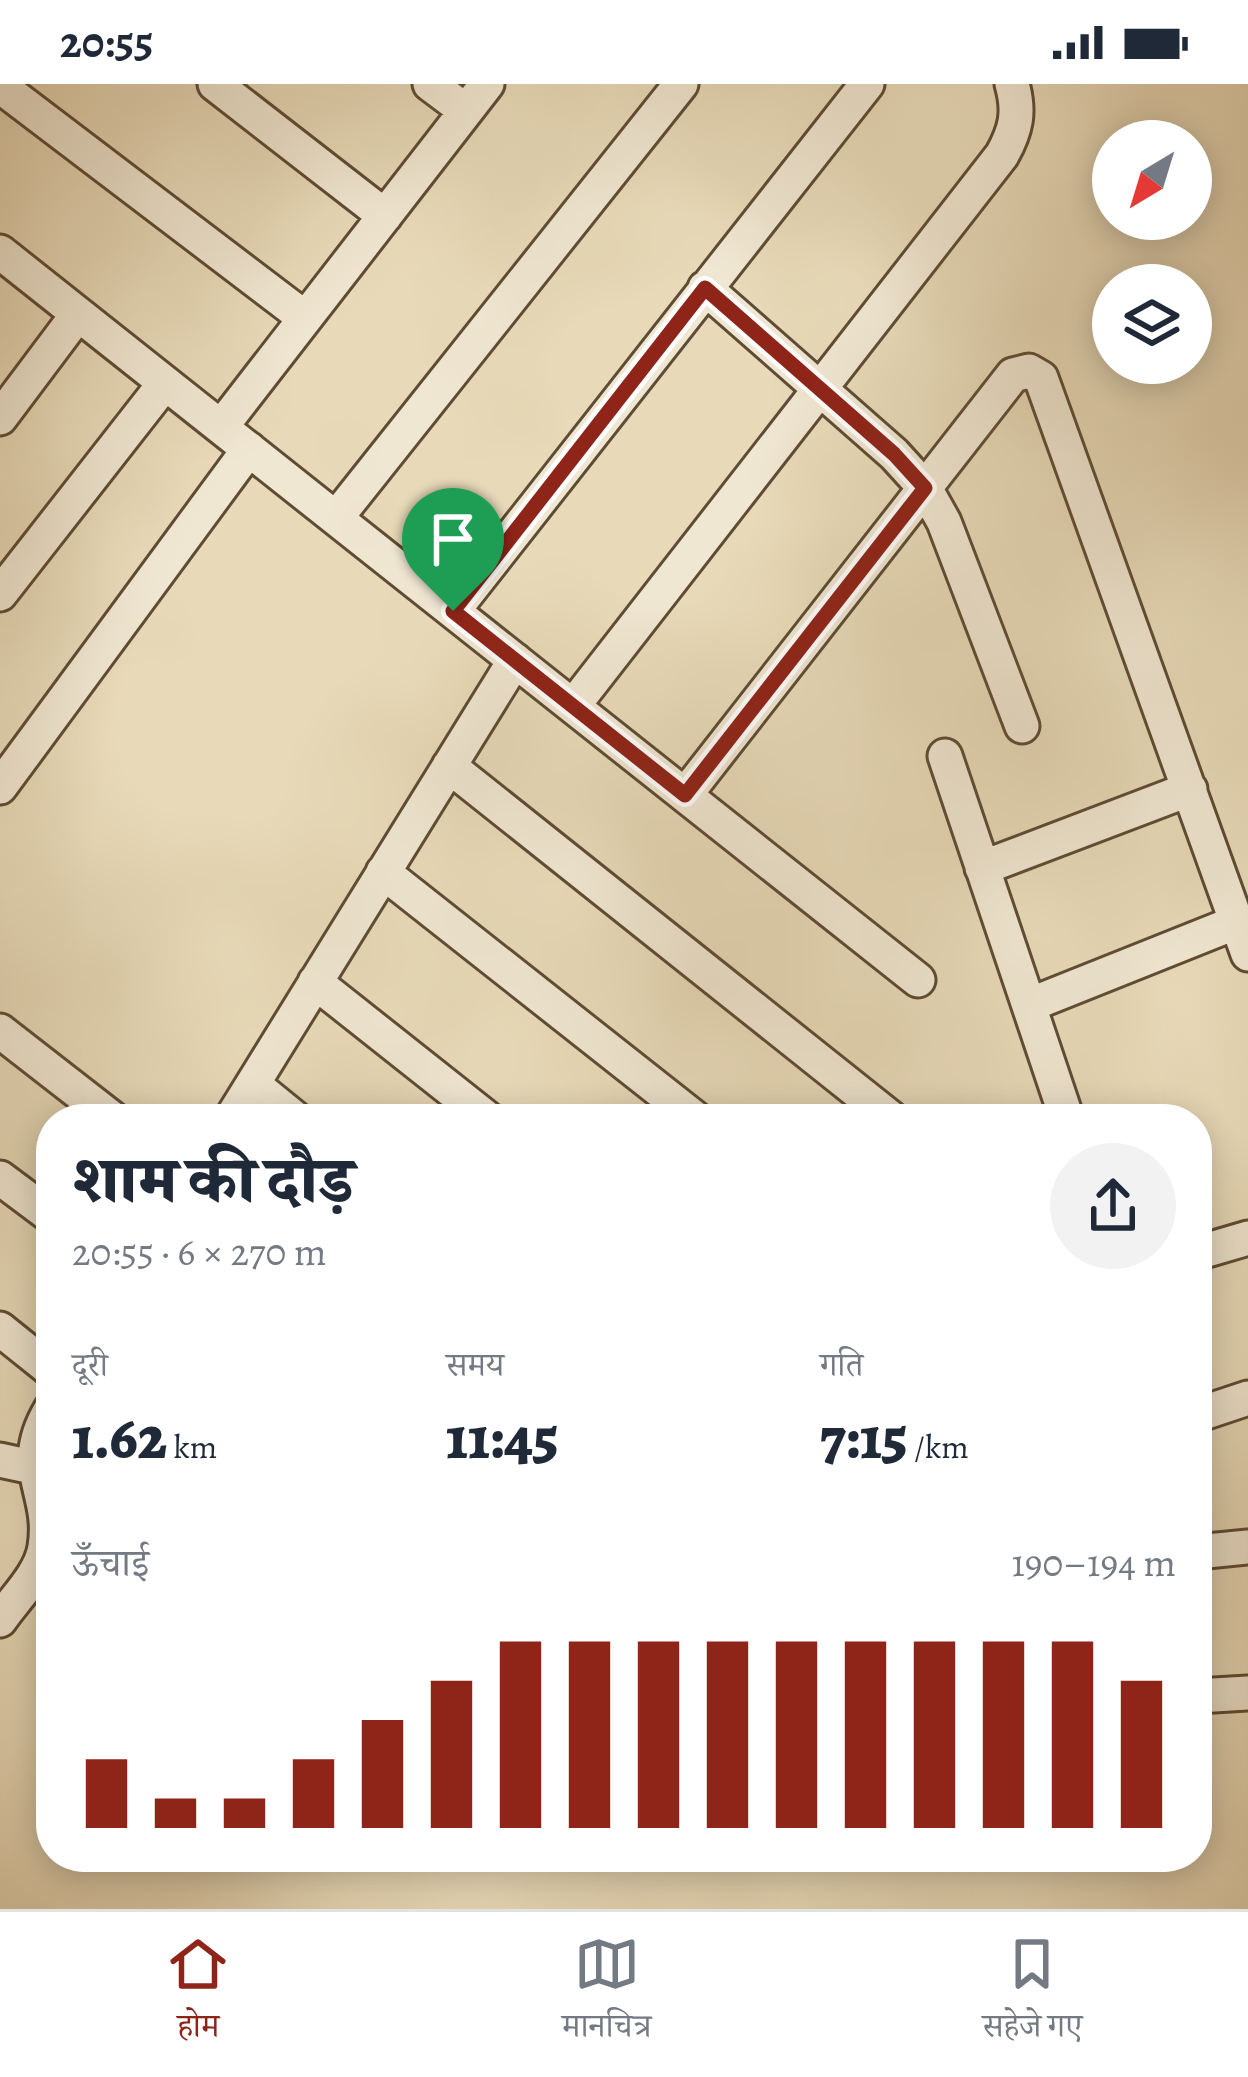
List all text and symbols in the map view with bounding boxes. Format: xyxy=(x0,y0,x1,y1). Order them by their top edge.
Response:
text: 20:55 xyxy=(60,11,154,73)
north arrow xyxy=(1092,120,1212,240)
map controls xyxy=(1092,120,1212,384)
button: layers xyxy=(1092,264,1212,384)
pin xyxy=(402,488,504,611)
icon: arrive xyxy=(420,506,486,572)
text: शाम की दौड़ xyxy=(72,1135,354,1225)
button: share xyxy=(1050,1143,1176,1269)
text: 20:55 · 6 × 270 m xyxy=(72,1225,326,1278)
text: दूरी xyxy=(72,1342,108,1387)
text: समय xyxy=(446,1342,504,1387)
text: गति xyxy=(820,1342,863,1387)
text: 1.62 xyxy=(72,1397,167,1479)
text: 11:45 xyxy=(446,1397,558,1479)
text: 7:15 xyxy=(820,1397,908,1479)
text: km xyxy=(167,1424,217,1469)
text: /km xyxy=(908,1424,969,1469)
text: ऊँचाई xyxy=(72,1536,149,1589)
text: 190–194 m xyxy=(1011,1536,1176,1589)
tab: होम xyxy=(165,1931,231,2058)
tab: मानचित्र xyxy=(562,1931,652,2058)
tab: सहेजे गए xyxy=(982,1931,1083,2058)

